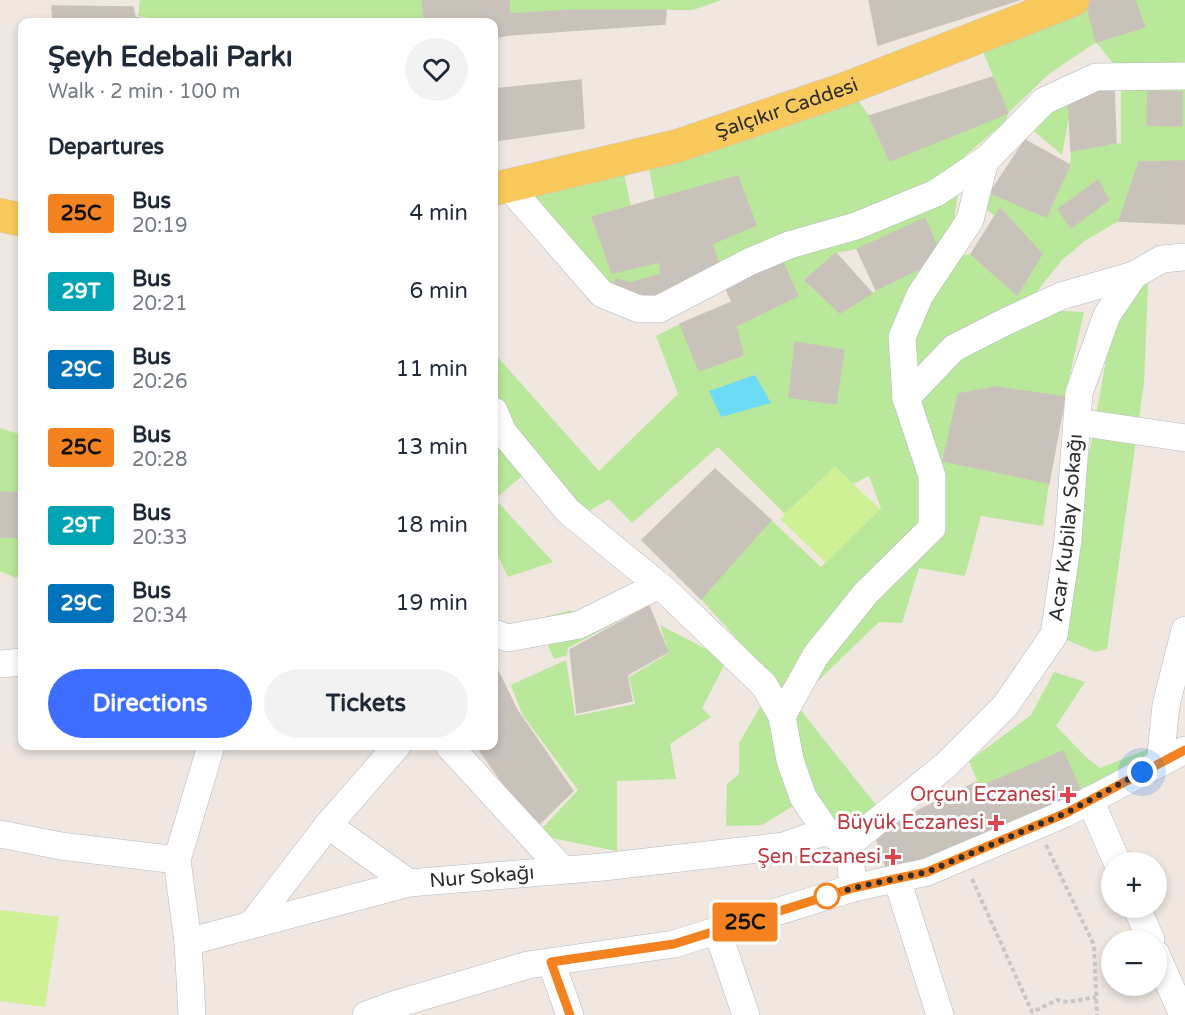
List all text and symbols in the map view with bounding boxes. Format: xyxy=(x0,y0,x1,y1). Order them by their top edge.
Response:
button: heart xyxy=(405,38,468,101)
text: Şeyh Edebali Parkı xyxy=(48,40,293,74)
street label: Şalçıkır Caddesi xyxy=(712,73,862,144)
text: Walk · 2 min · 100 m xyxy=(48,80,240,104)
text: Departures xyxy=(48,134,164,160)
text: Bus xyxy=(132,188,171,214)
text: 4 min xyxy=(409,200,468,226)
text: 25C xyxy=(61,201,101,226)
text: 20:19 xyxy=(132,214,187,238)
text: Bus xyxy=(132,266,171,292)
text: 6 min xyxy=(409,278,468,304)
text: 29T xyxy=(61,279,101,304)
text: 20:21 xyxy=(132,292,187,316)
text: Bus xyxy=(132,344,171,370)
text: 11 min xyxy=(396,356,468,382)
text: 29C xyxy=(61,357,101,382)
text: 20:26 xyxy=(132,370,187,394)
text: Bus xyxy=(132,422,171,448)
street label: Acar Kubilay Sokağı xyxy=(1044,433,1088,623)
text: 13 min xyxy=(396,434,468,460)
text: 25C xyxy=(61,435,101,460)
text: 20:28 xyxy=(132,448,187,472)
text: Bus xyxy=(132,500,171,526)
text: 18 min xyxy=(396,512,468,538)
text: 29T xyxy=(61,513,101,538)
text: 20:33 xyxy=(132,526,187,550)
text: Bus xyxy=(132,578,171,604)
text: 19 min xyxy=(396,590,468,616)
text: 29C xyxy=(61,591,101,616)
text: 20:34 xyxy=(132,604,187,628)
button: Directions xyxy=(48,669,252,738)
button: Tickets xyxy=(264,669,468,738)
your location xyxy=(1127,757,1157,787)
place label: Orçun Eczanesi xyxy=(910,783,1056,807)
marker: Orçun Eczanesi xyxy=(1061,788,1075,802)
place label: Büyük Eczanesi xyxy=(837,811,984,835)
marker: Büyük Eczanesi xyxy=(989,816,1003,830)
place label: Şen Eczanesi xyxy=(758,845,881,869)
marker: Şen Eczanesi xyxy=(886,850,900,864)
map controls xyxy=(1101,852,1167,996)
button: + xyxy=(1101,852,1167,918)
street label: Nur Sokağı xyxy=(429,861,535,893)
unlabelled marker xyxy=(814,883,840,909)
line badge: 25C xyxy=(710,902,780,942)
text: 25C xyxy=(725,910,765,935)
button: − xyxy=(1101,930,1167,996)

